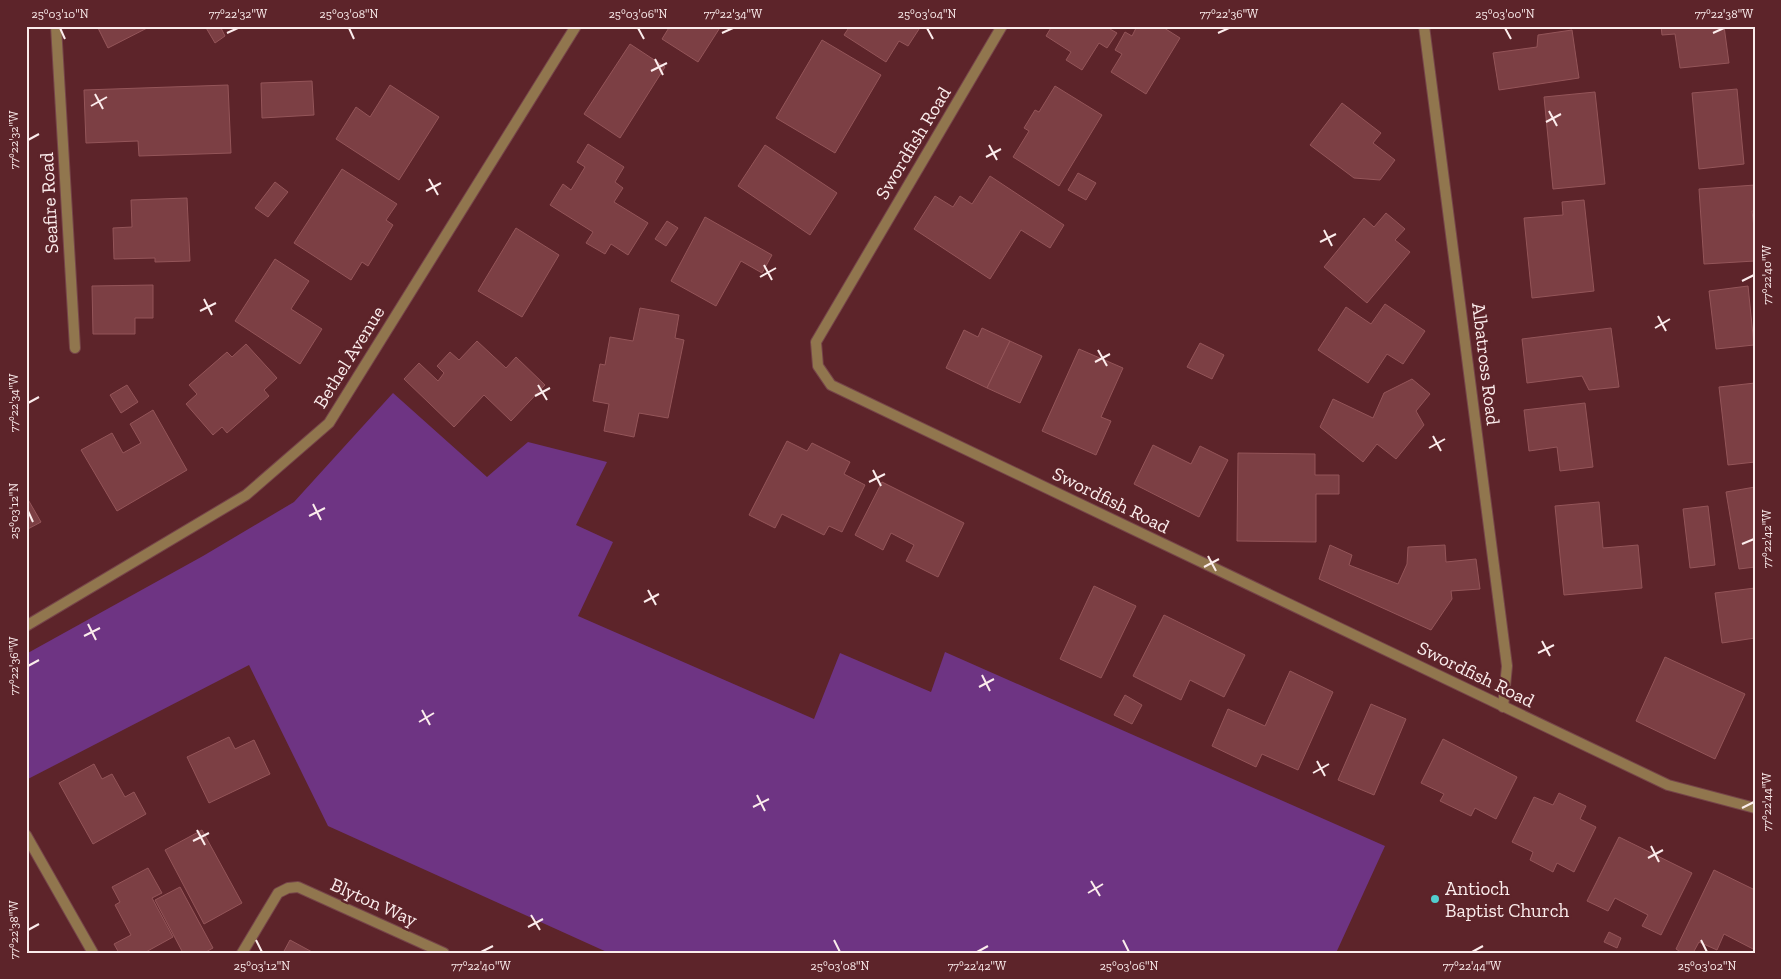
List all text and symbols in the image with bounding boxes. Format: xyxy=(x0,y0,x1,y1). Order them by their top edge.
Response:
text: 25°03'10"N xyxy=(32,7,89,21)
text: 77°22'32"W xyxy=(209,7,268,21)
text: 25°03'08"N xyxy=(320,7,379,21)
text: 25°03'06"N xyxy=(609,7,668,21)
text: 77°22'34"W xyxy=(704,7,763,21)
text: 25°03'04"N xyxy=(898,7,956,21)
text: 77°22'36"W xyxy=(1200,7,1259,21)
text: 25°03'00"N xyxy=(1475,7,1535,21)
text: 77°22'38"W xyxy=(1695,7,1754,21)
street label: Swordfish Road xyxy=(870,82,956,203)
text: 77°22'32"W xyxy=(7,110,21,169)
street label: Seafire Road xyxy=(35,151,63,254)
text: 77°22'40"W xyxy=(1760,245,1774,305)
street label: Albatross Road xyxy=(1467,301,1505,427)
street label: Bethel Avenue xyxy=(309,302,390,412)
text: 77°22'34"W xyxy=(7,373,21,432)
street label: Swordfish Road xyxy=(1049,462,1174,538)
text: 25°03'12"N xyxy=(7,483,21,539)
text: 77°22'42"W xyxy=(1760,509,1774,568)
text: 77°22'36"W xyxy=(7,636,21,695)
street label: Swordfish Road xyxy=(1414,636,1539,712)
text: 77°22'44"W xyxy=(1760,772,1774,831)
street label: Blyton Way xyxy=(327,873,421,931)
place label: Antioch Baptist Church xyxy=(1445,877,1569,922)
marker: Antioch Baptist Church xyxy=(1429,893,1441,905)
text: 77°22'38"W xyxy=(7,900,21,959)
text: 25°03'12"N xyxy=(234,959,290,973)
text: 77°22'40"W xyxy=(451,959,511,973)
text: 25°03'08"N xyxy=(811,959,870,973)
text: 77°22'42"W xyxy=(948,959,1007,973)
text: 25°03'06"N xyxy=(1100,959,1159,973)
text: 77°22'44"W xyxy=(1443,959,1502,973)
text: 25°03'02"N xyxy=(1678,959,1736,973)

